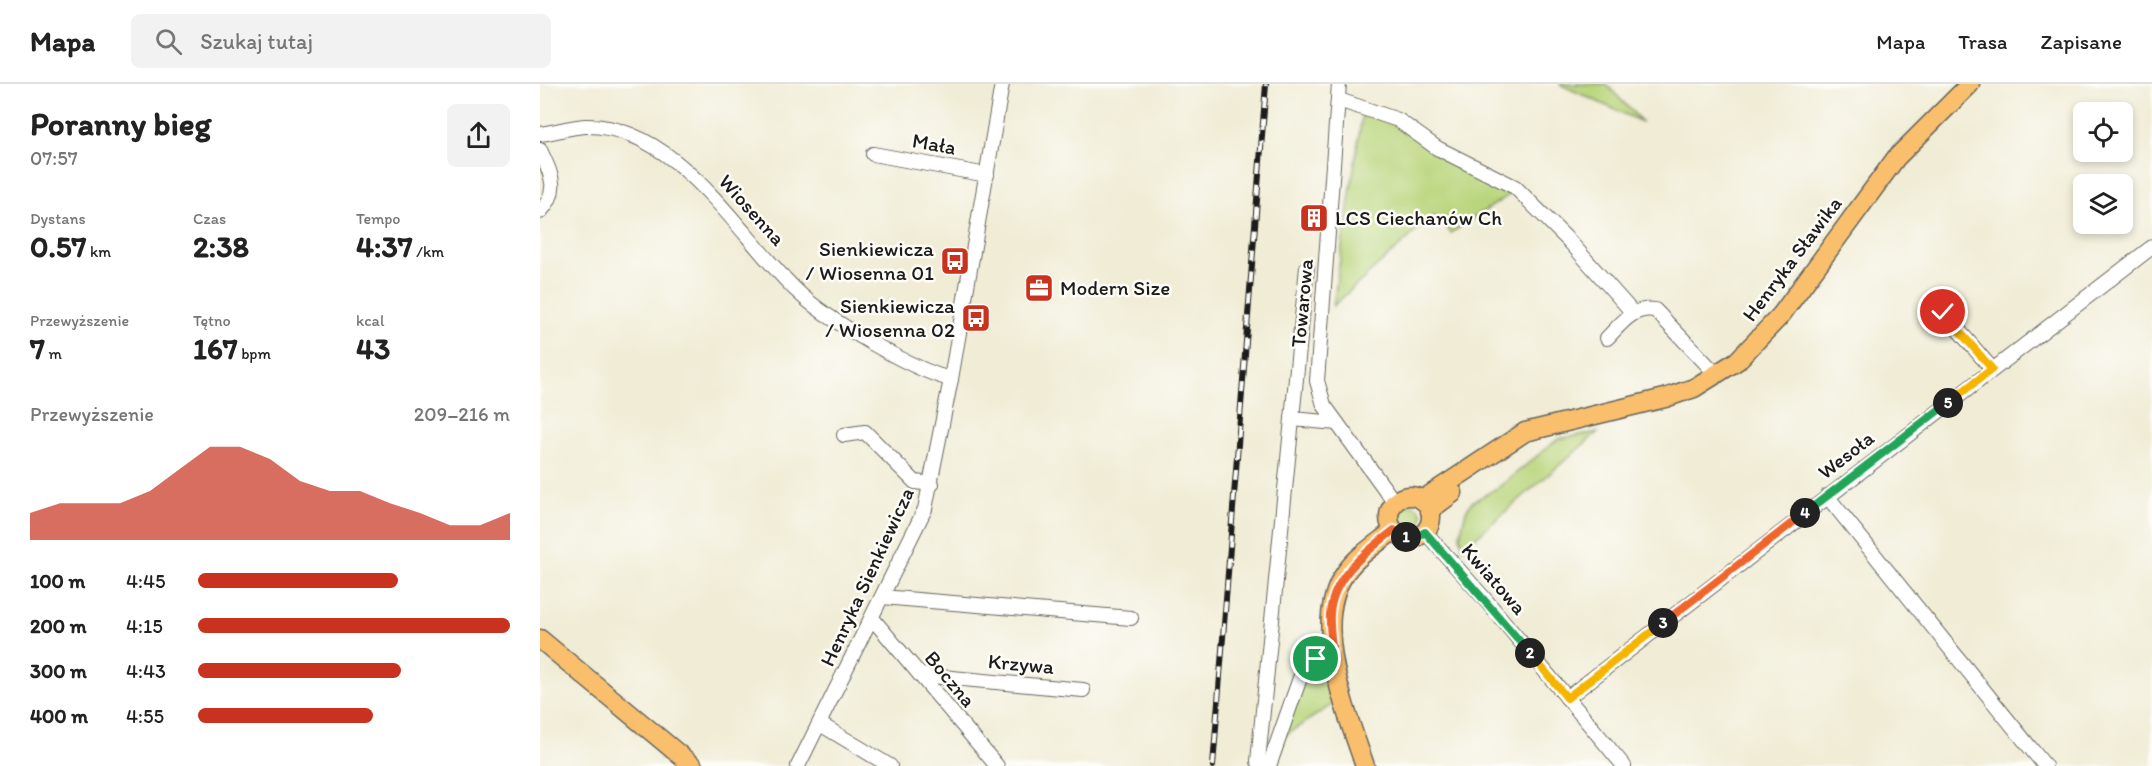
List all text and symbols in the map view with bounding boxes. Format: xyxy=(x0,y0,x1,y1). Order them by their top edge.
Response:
search box xyxy=(131,14,551,68)
text: Mapa xyxy=(30,24,95,58)
icon: search xyxy=(152,25,185,58)
text: Szukaj tutaj xyxy=(200,28,313,55)
text: Mapa xyxy=(1876,29,1925,54)
text: Trasa xyxy=(1958,29,2007,54)
text: Zapisane xyxy=(2040,29,2122,54)
map controls xyxy=(2073,102,2133,234)
button: locate xyxy=(2073,102,2133,162)
text: Poranny bieg xyxy=(30,104,212,143)
button: share xyxy=(447,104,510,167)
street label: Mała xyxy=(910,127,958,160)
text: 07:57 xyxy=(30,146,78,170)
street label: Wiosenna xyxy=(714,169,791,251)
button: layers xyxy=(2073,174,2133,234)
street label: Henryka Sławika xyxy=(1737,191,1847,326)
building icon: LCS Ciechanów Ch xyxy=(1298,202,1330,234)
place label: LCS Ciechanów Ch xyxy=(1335,205,1502,230)
text: Dystans xyxy=(30,209,86,228)
text: Czas xyxy=(193,209,226,228)
text: Tempo xyxy=(356,209,401,228)
text: 0.57 xyxy=(30,228,87,265)
text: 2:38 xyxy=(193,228,249,265)
text: 4:37 xyxy=(356,228,413,265)
place label: Sienkiewicza / Wiosenna 01 xyxy=(806,236,934,285)
text: km xyxy=(87,242,111,261)
text: /km xyxy=(413,242,444,261)
bus stop icon: Sienkiewicza / Wiosenna 01 xyxy=(939,245,971,277)
street label: Towarowa xyxy=(1285,258,1318,348)
office icon: Modern Size xyxy=(1023,272,1055,304)
place label: Modern Size xyxy=(1060,275,1170,300)
pin xyxy=(1917,286,1968,337)
place label: Sienkiewicza / Wiosenna 02 xyxy=(825,293,955,342)
icon: check xyxy=(1926,295,1959,328)
bus stop icon: Sienkiewicza / Wiosenna 02 xyxy=(960,302,992,334)
text: Przewyższenie xyxy=(30,311,129,330)
text: Tętno xyxy=(193,311,231,330)
text: kcal xyxy=(356,311,384,330)
text: 7 xyxy=(30,330,45,367)
text: 167 xyxy=(193,330,238,367)
text: 43 xyxy=(356,330,390,367)
text: m xyxy=(45,344,62,363)
text: bpm xyxy=(238,344,271,363)
pin: 5 xyxy=(1933,388,1963,418)
text: 5 xyxy=(1944,393,1952,412)
text: Przewyższenie xyxy=(30,402,154,426)
text: 209–216 m xyxy=(414,402,510,426)
street label: Wesoła xyxy=(1813,425,1879,484)
street label: Henryka Sienkiewicza xyxy=(814,484,919,670)
pin: 4 xyxy=(1790,498,1820,528)
text: 4 xyxy=(1800,503,1810,522)
pin: 1 xyxy=(1391,522,1421,552)
text: 1 xyxy=(1402,527,1410,546)
street label: Kwiatowa xyxy=(1456,538,1532,620)
text: 100 m xyxy=(30,569,85,593)
text: 4:45 xyxy=(126,569,165,593)
pin: 3 xyxy=(1648,608,1678,638)
text: 3 xyxy=(1659,613,1667,632)
text: 200 m xyxy=(30,614,86,638)
text: 4:15 xyxy=(126,614,163,638)
pin xyxy=(1290,633,1341,684)
pin: 2 xyxy=(1515,638,1545,668)
icon: arrive xyxy=(1299,642,1332,675)
text: 2 xyxy=(1526,643,1534,662)
street label: Boczna xyxy=(920,645,981,712)
street label: Krzywa xyxy=(987,648,1055,679)
text: 300 m xyxy=(30,659,87,683)
text: 4:43 xyxy=(126,659,166,683)
text: 400 m xyxy=(30,704,88,728)
text: 4:55 xyxy=(126,704,164,728)

